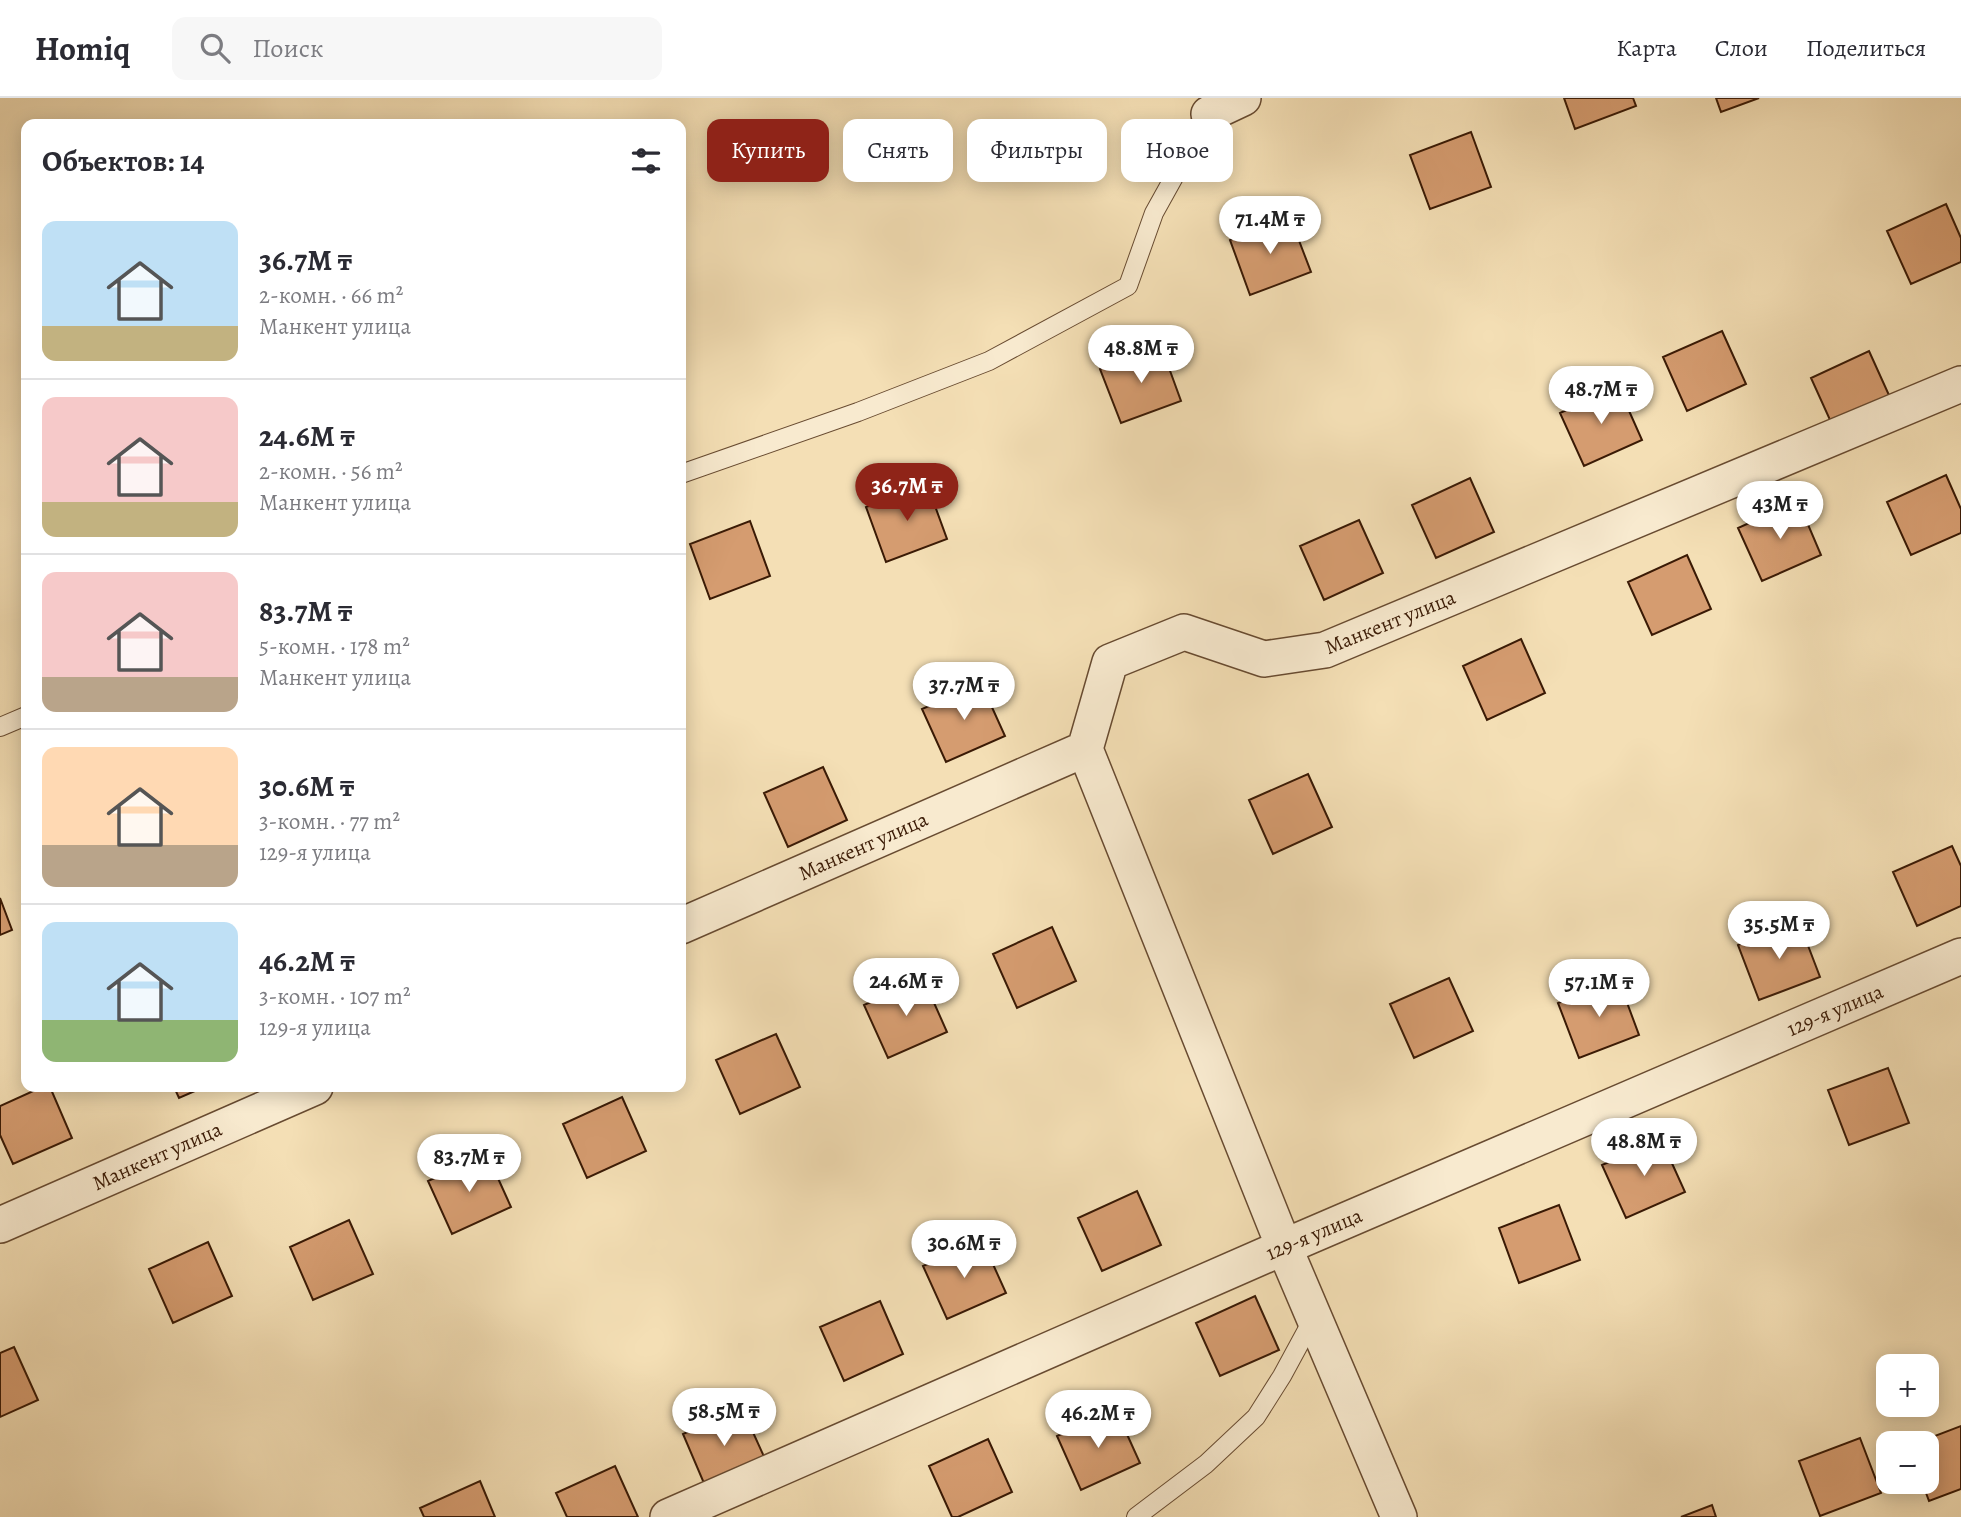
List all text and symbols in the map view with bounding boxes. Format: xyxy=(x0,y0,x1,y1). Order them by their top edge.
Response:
search box xyxy=(172,17,662,80)
text: Homiq xyxy=(35,26,130,71)
icon: search xyxy=(196,29,234,67)
text: Поиск xyxy=(252,31,323,66)
text: Карта xyxy=(1616,32,1677,64)
text: Слои xyxy=(1715,32,1768,64)
text: Поделиться xyxy=(1806,32,1926,64)
chip: Купить xyxy=(707,119,829,182)
chip: Снять xyxy=(843,119,953,182)
chip: Фильтры xyxy=(967,119,1107,182)
chip: Новое xyxy=(1121,119,1233,182)
text: Объектов: 14 xyxy=(42,141,204,181)
icon: filters xyxy=(627,142,665,180)
pin: 71.4M ₸ xyxy=(1205,197,1335,256)
text: 71.4M ₸ xyxy=(1235,203,1305,234)
text: 36.7M ₸ xyxy=(259,240,352,280)
icon: home xyxy=(98,249,182,333)
text: 2-комн. · 66 m² xyxy=(259,280,403,311)
text: Манкент улица xyxy=(259,311,411,342)
pin: 48.8M ₸ xyxy=(1076,326,1206,385)
text: 48.8M ₸ xyxy=(1104,332,1178,363)
pin: 48.7M ₸ xyxy=(1536,366,1666,426)
text: 48.7M ₸ xyxy=(1565,373,1637,404)
text: 24.6M ₸ xyxy=(259,416,355,456)
icon: home xyxy=(98,425,182,509)
text: 2-комн. · 56 m² xyxy=(259,456,403,487)
pin: 36.7M ₸ xyxy=(842,464,972,523)
text: 36.7M ₸ xyxy=(871,470,943,501)
pin: 43M ₸ xyxy=(1731,482,1829,541)
text: Манкент улица xyxy=(259,487,411,518)
text: 43M ₸ xyxy=(1752,488,1808,519)
street label: Манкент улица xyxy=(1320,583,1460,661)
text: 83.7M ₸ xyxy=(259,591,352,631)
icon: home xyxy=(98,600,182,684)
text: 5-комн. · 178 m² xyxy=(259,631,410,662)
text: Манкент улица xyxy=(259,662,411,693)
pin: 37.7M ₸ xyxy=(899,662,1029,722)
text: 37.7M ₸ xyxy=(929,669,999,700)
text: 30.6M ₸ xyxy=(259,766,354,806)
icon: home xyxy=(98,775,182,859)
street label: Манкент улица xyxy=(794,805,932,887)
text: 3-комн. · 77 m² xyxy=(259,806,400,837)
text: 129-я улица xyxy=(259,837,371,868)
pin: 35.5M ₸ xyxy=(1714,902,1844,961)
text: 35.5M ₸ xyxy=(1744,908,1814,939)
text: 46.2M ₸ xyxy=(259,941,355,981)
icon: home xyxy=(98,950,182,1034)
pin: 24.6M ₸ xyxy=(841,958,971,1018)
pin: 57.1M ₸ xyxy=(1534,960,1664,1019)
text: 24.6M ₸ xyxy=(869,965,943,996)
text: 57.1M ₸ xyxy=(1565,966,1633,997)
street label: 129-я улица xyxy=(1782,977,1888,1043)
text: 3-комн. · 107 m² xyxy=(259,981,410,1012)
text: 129-я улица xyxy=(259,1012,371,1043)
street label: Манкент улица xyxy=(88,1115,226,1197)
pin: 48.8M ₸ xyxy=(1579,1118,1709,1178)
text: 48.8M ₸ xyxy=(1607,1125,1681,1156)
pin: 83.7M ₸ xyxy=(404,1134,534,1194)
text: 83.7M ₸ xyxy=(433,1141,505,1172)
street label: 129-я улица xyxy=(1261,1201,1367,1267)
pin: 30.6M ₸ xyxy=(899,1220,1029,1280)
text: 30.6M ₸ xyxy=(927,1227,1001,1258)
map controls xyxy=(1876,1354,1939,1494)
button: + xyxy=(1876,1354,1939,1417)
pin: 58.5M ₸ xyxy=(659,1388,789,1448)
pin: 46.2M ₸ xyxy=(1033,1390,1163,1450)
text: 58.5M ₸ xyxy=(688,1395,760,1426)
text: 46.2M ₸ xyxy=(1061,1397,1135,1428)
button: − xyxy=(1876,1431,1939,1494)

